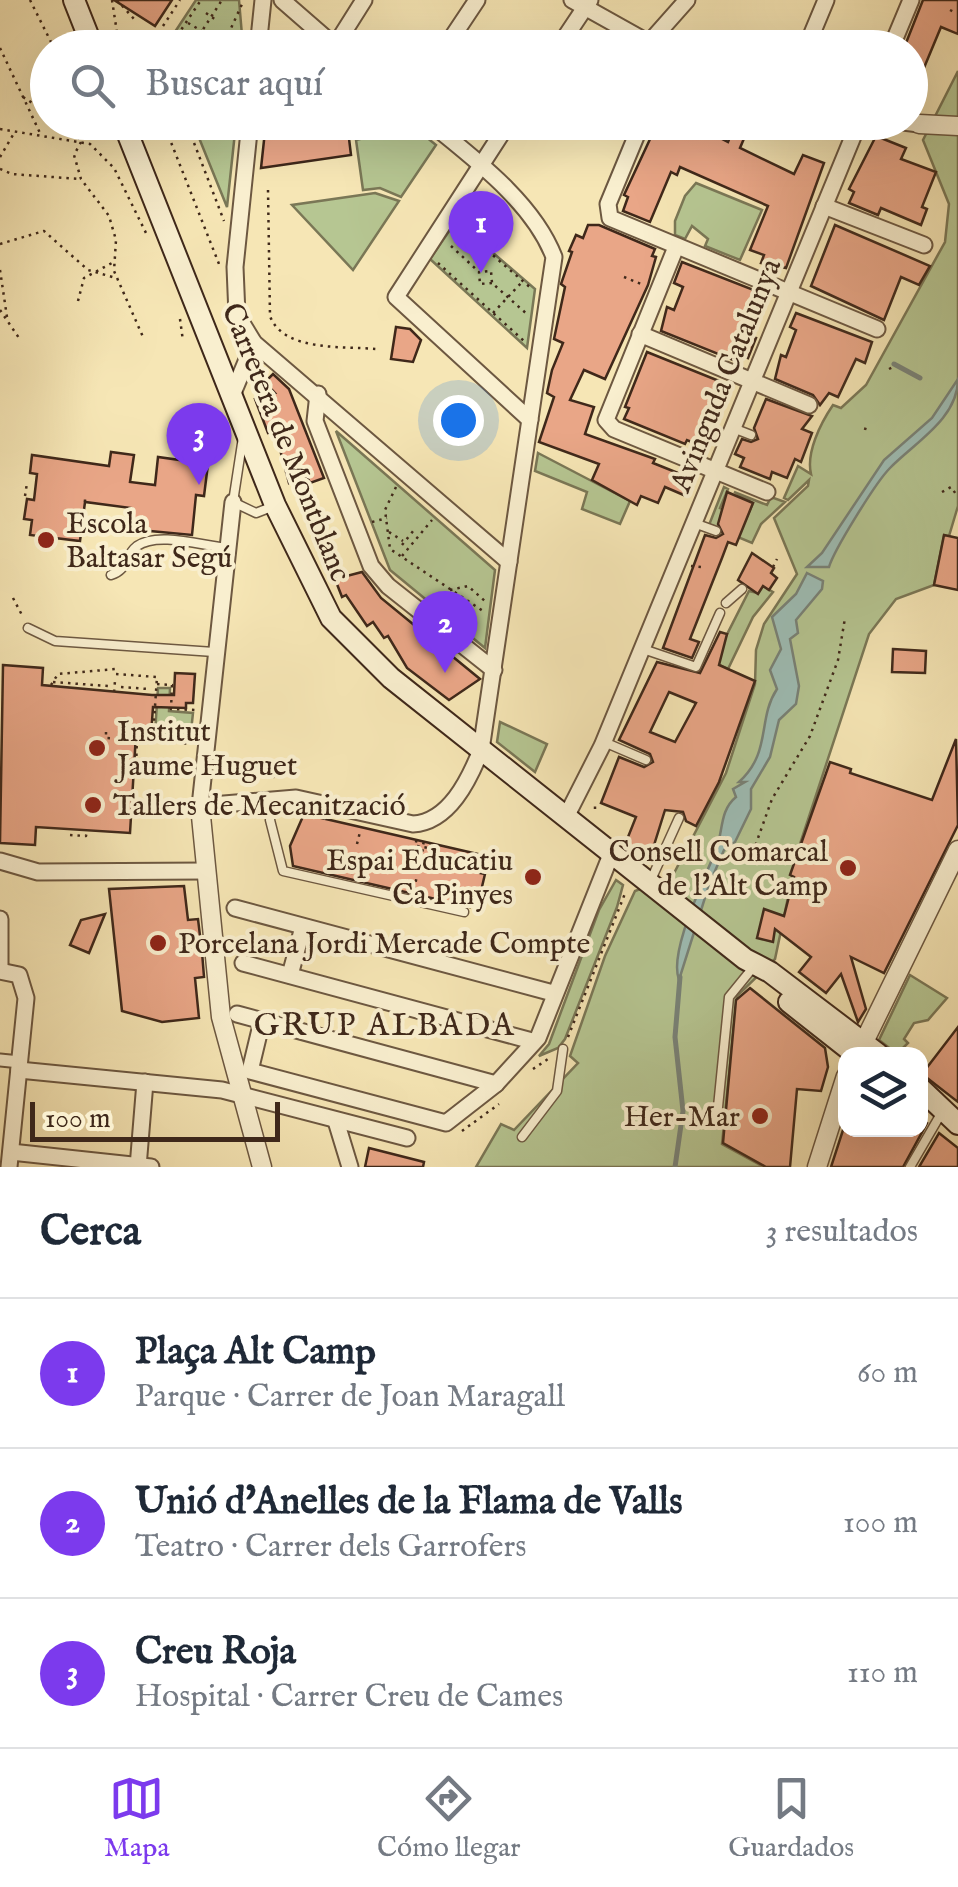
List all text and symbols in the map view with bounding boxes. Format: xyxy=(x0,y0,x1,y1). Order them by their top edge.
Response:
search box xyxy=(30,30,928,140)
icon: search xyxy=(65,58,120,113)
text: Buscar aquí xyxy=(145,61,323,109)
pin: 1 xyxy=(448,190,514,273)
street label: Avinguda Catalunya xyxy=(662,253,791,499)
street label: Carretera de Montblanc xyxy=(212,298,358,588)
your location xyxy=(433,395,484,446)
pin: 3 xyxy=(166,402,232,485)
place label: Escola Baltasar Segú xyxy=(66,506,232,578)
marker: Escola Baltasar Segú xyxy=(35,529,57,551)
pin: 2 xyxy=(412,590,478,673)
place label: Institut Jaume Huguet xyxy=(114,714,297,786)
marker: Institut Jaume Huguet xyxy=(86,737,108,759)
place label: Tallers de Mecanització xyxy=(113,788,406,826)
marker: Tallers de Mecanització xyxy=(82,794,104,816)
place label: Consell Comarcal de l'Alt Camp xyxy=(608,834,829,906)
place label: Espai Educatiu Ca Pinyes xyxy=(326,843,513,915)
marker: Consell Comarcal de l'Alt Camp xyxy=(837,857,859,879)
marker: Espai Educatiu Ca Pinyes xyxy=(522,866,544,888)
place label: Porcelana Jordi Mercade Compte xyxy=(178,926,590,964)
marker: Porcelana Jordi Mercade Compte xyxy=(147,932,169,954)
district label: GRUP ALBADA xyxy=(254,1006,516,1047)
map controls xyxy=(838,1047,928,1137)
button: layers xyxy=(838,1047,928,1137)
scale bar xyxy=(30,1097,280,1142)
place label: Her-Mar xyxy=(624,1099,740,1137)
text: 100 m xyxy=(45,1102,111,1137)
marker: Her-Mar xyxy=(749,1105,771,1127)
text: Cerca xyxy=(40,1206,141,1259)
text: 3 resultados xyxy=(766,1212,918,1253)
text: Plaça Alt Camp xyxy=(135,1329,376,1377)
text: 1 xyxy=(67,1353,78,1394)
text: 60 m xyxy=(857,1353,918,1394)
text: Parque · Carrer de Joan Maragall xyxy=(135,1377,565,1418)
text: Unió d'Anelles de la Flama de Valls xyxy=(135,1479,683,1527)
text: 2 xyxy=(65,1503,80,1544)
text: 100 m xyxy=(843,1503,918,1544)
text: Teatro · Carrer dels Garrofers xyxy=(135,1527,527,1568)
text: Creu Roja xyxy=(135,1629,296,1677)
text: 3 xyxy=(67,1653,78,1694)
text: 110 m xyxy=(847,1653,918,1694)
text: Hospital · Carrer Creu de Cames xyxy=(135,1677,563,1718)
tab: Mapa xyxy=(104,1771,170,1866)
tab: Cómo llegar xyxy=(377,1771,521,1866)
tab: Guardados xyxy=(728,1771,854,1866)

